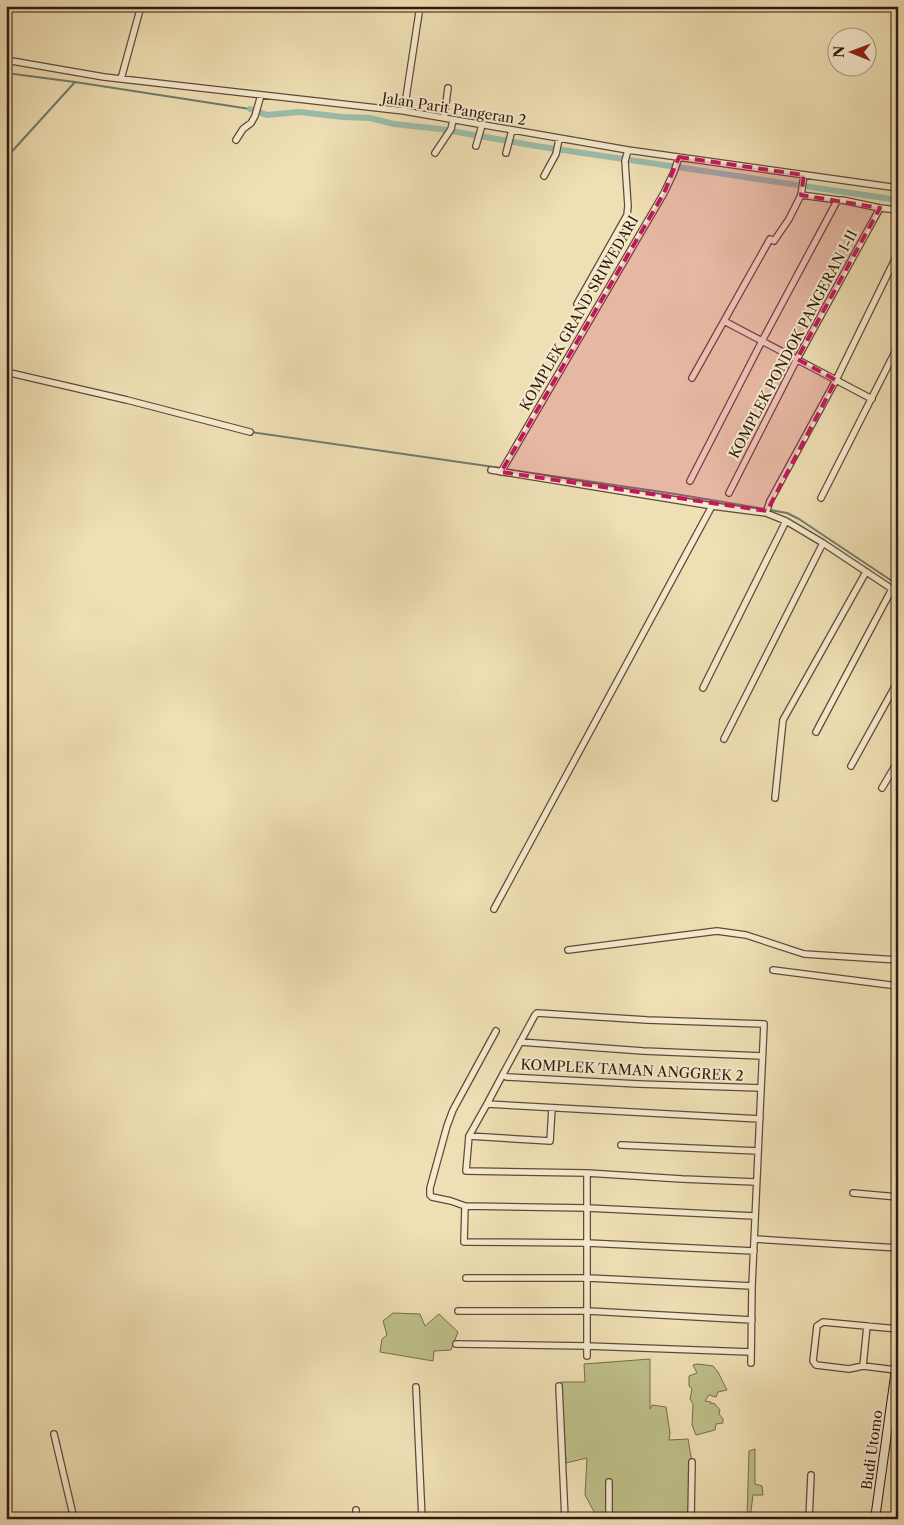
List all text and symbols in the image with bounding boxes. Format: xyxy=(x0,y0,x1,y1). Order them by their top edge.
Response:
north arrow xyxy=(826,28,876,78)
text: N xyxy=(830,46,848,58)
street label: Jalan Parit Pangeran 2 xyxy=(379,88,527,129)
street label: KOMPLEK GRAND SRIWEDARI xyxy=(516,212,642,414)
street label: KOMPLEK PONDOK PANGERAN I-II xyxy=(725,227,861,461)
street label: KOMPLEK TAMAN ANGGREK 2 xyxy=(520,1055,744,1085)
street label: Budi Utomo xyxy=(857,1409,887,1491)

